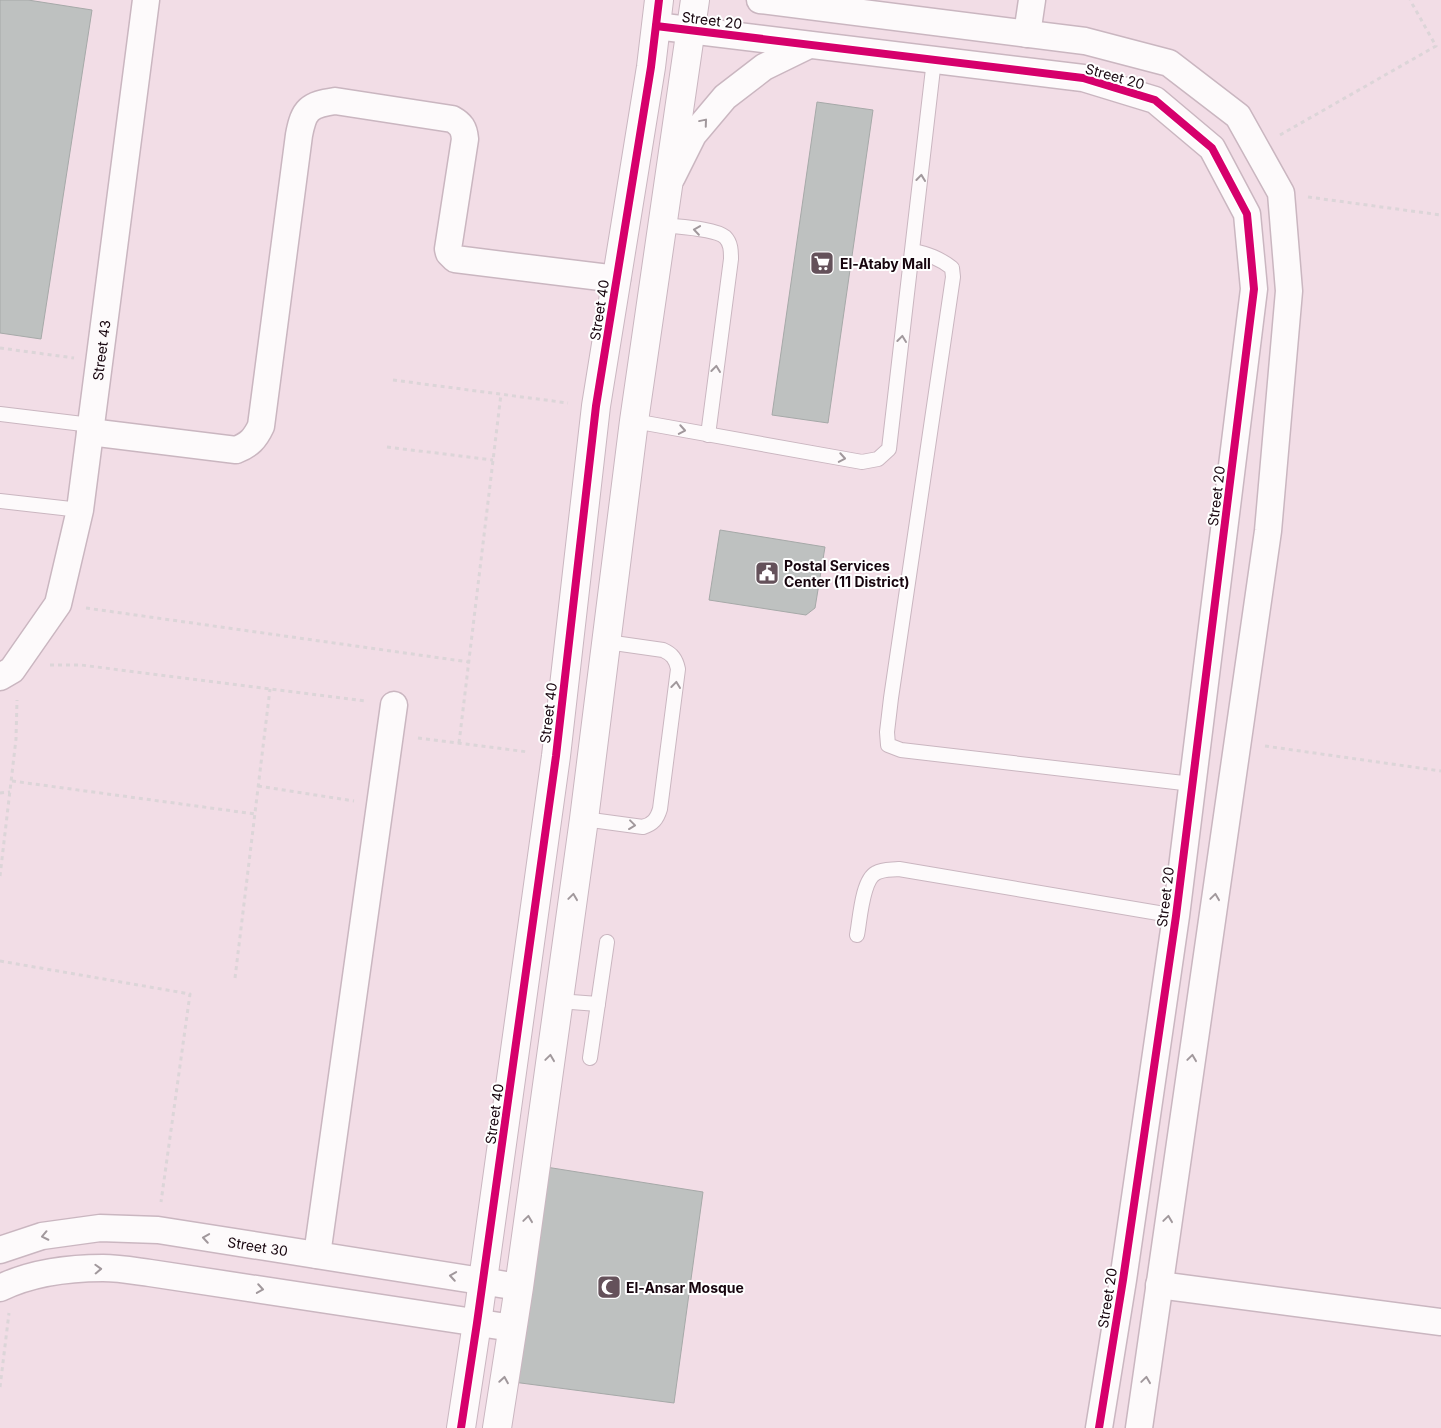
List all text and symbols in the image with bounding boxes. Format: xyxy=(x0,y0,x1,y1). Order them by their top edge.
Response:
street label: Street 20 xyxy=(681,8,743,32)
street label: Street 20 xyxy=(1083,59,1147,93)
one-way arrow xyxy=(698,119,707,128)
one-way arrow xyxy=(915,173,926,181)
one-way arrow xyxy=(693,225,701,236)
supermarket icon: El-Ataby Mall xyxy=(809,250,835,276)
place label: El-Ataby Mall xyxy=(840,255,931,272)
street label: Street 40 xyxy=(586,278,612,342)
street label: Street 43 xyxy=(88,319,113,382)
one-way arrow xyxy=(896,335,907,343)
one-way arrow xyxy=(711,364,721,373)
one-way arrow xyxy=(678,424,686,434)
one-way arrow xyxy=(838,453,846,463)
street label: Street 20 xyxy=(1204,465,1228,527)
place label: Postal Services Center (11 District) xyxy=(784,557,910,590)
public building icon: Postal Services Center (11 District) xyxy=(754,560,780,586)
one-way arrow xyxy=(670,681,681,689)
street label: Street 40 xyxy=(536,682,560,744)
one-way arrow xyxy=(628,819,636,830)
street label: Street 20 xyxy=(1153,866,1177,928)
one-way arrow xyxy=(567,893,578,901)
one-way arrow xyxy=(1209,893,1220,901)
one-way arrow xyxy=(545,1054,555,1062)
one-way arrow xyxy=(1186,1054,1196,1062)
street label: Street 40 xyxy=(481,1082,507,1146)
one-way arrow xyxy=(522,1215,533,1223)
one-way arrow xyxy=(1163,1215,1173,1223)
one-way arrow xyxy=(41,1230,49,1241)
one-way arrow xyxy=(202,1233,211,1243)
street label: Street 30 xyxy=(226,1233,289,1259)
one-way arrow xyxy=(95,1264,103,1274)
street label: Street 20 xyxy=(1094,1267,1120,1329)
one-way arrow xyxy=(449,1272,458,1282)
mosque icon: El-Ansar Mosque xyxy=(596,1274,622,1300)
place label: El-Ansar Mosque xyxy=(626,1279,744,1296)
one-way arrow xyxy=(255,1284,264,1294)
one-way arrow xyxy=(499,1375,509,1384)
one-way arrow xyxy=(1140,1375,1150,1384)

